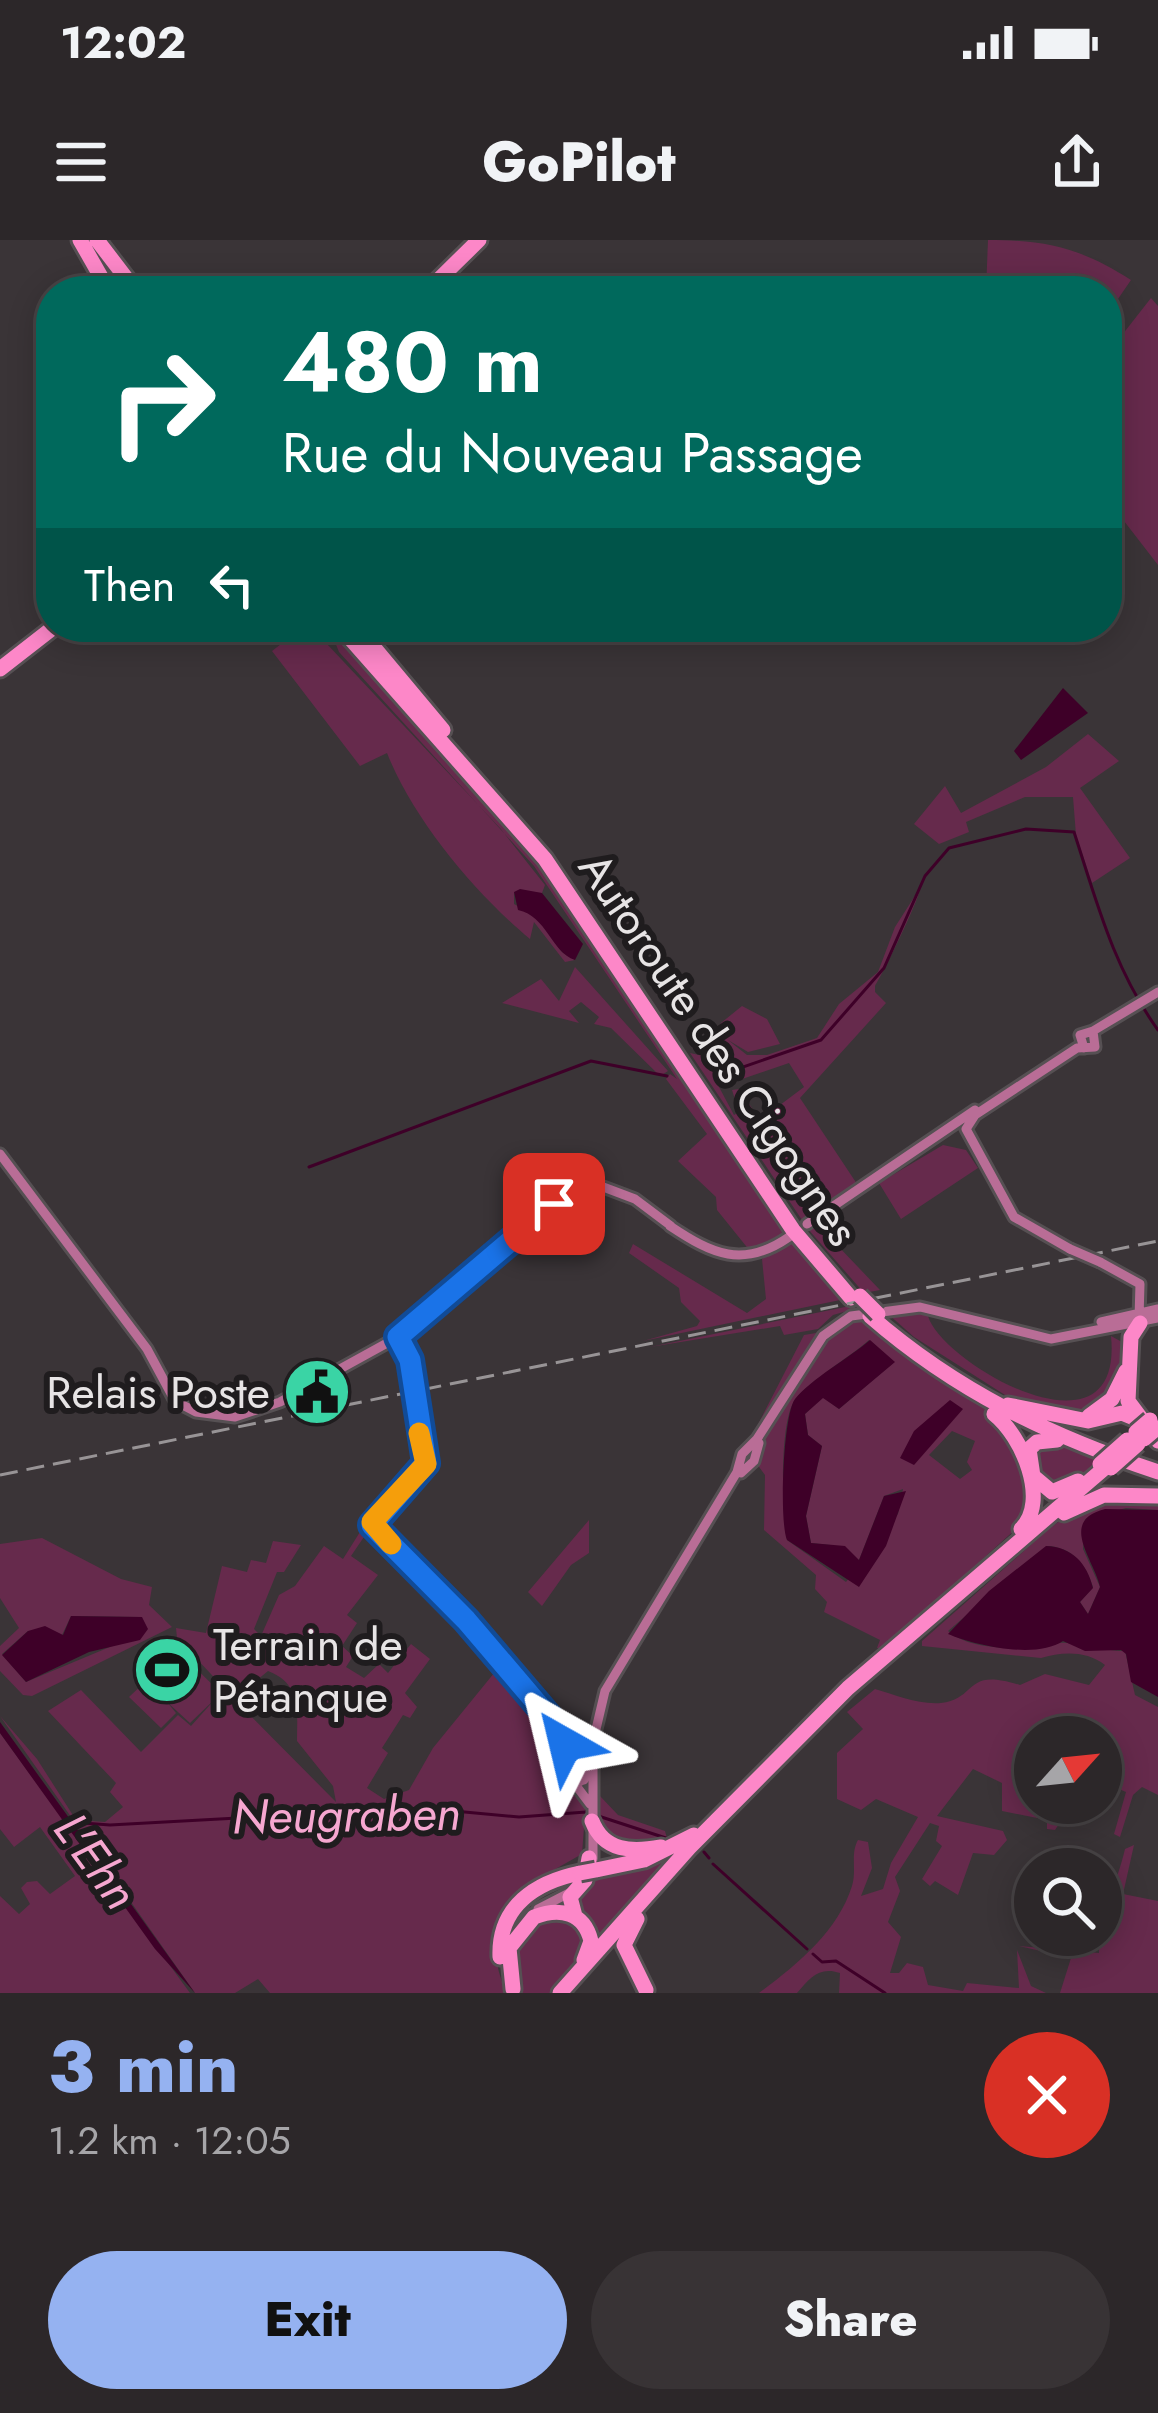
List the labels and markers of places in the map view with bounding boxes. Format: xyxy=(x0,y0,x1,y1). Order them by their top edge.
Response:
pin xyxy=(503,1153,605,1255)
public building icon: Relais Poste xyxy=(282,1357,352,1427)
place label: Relais Poste xyxy=(46,1360,270,1425)
place label: Terrain de Pétanque xyxy=(213,1612,403,1729)
sports icon: Terrain de Pétanque xyxy=(132,1635,202,1705)

